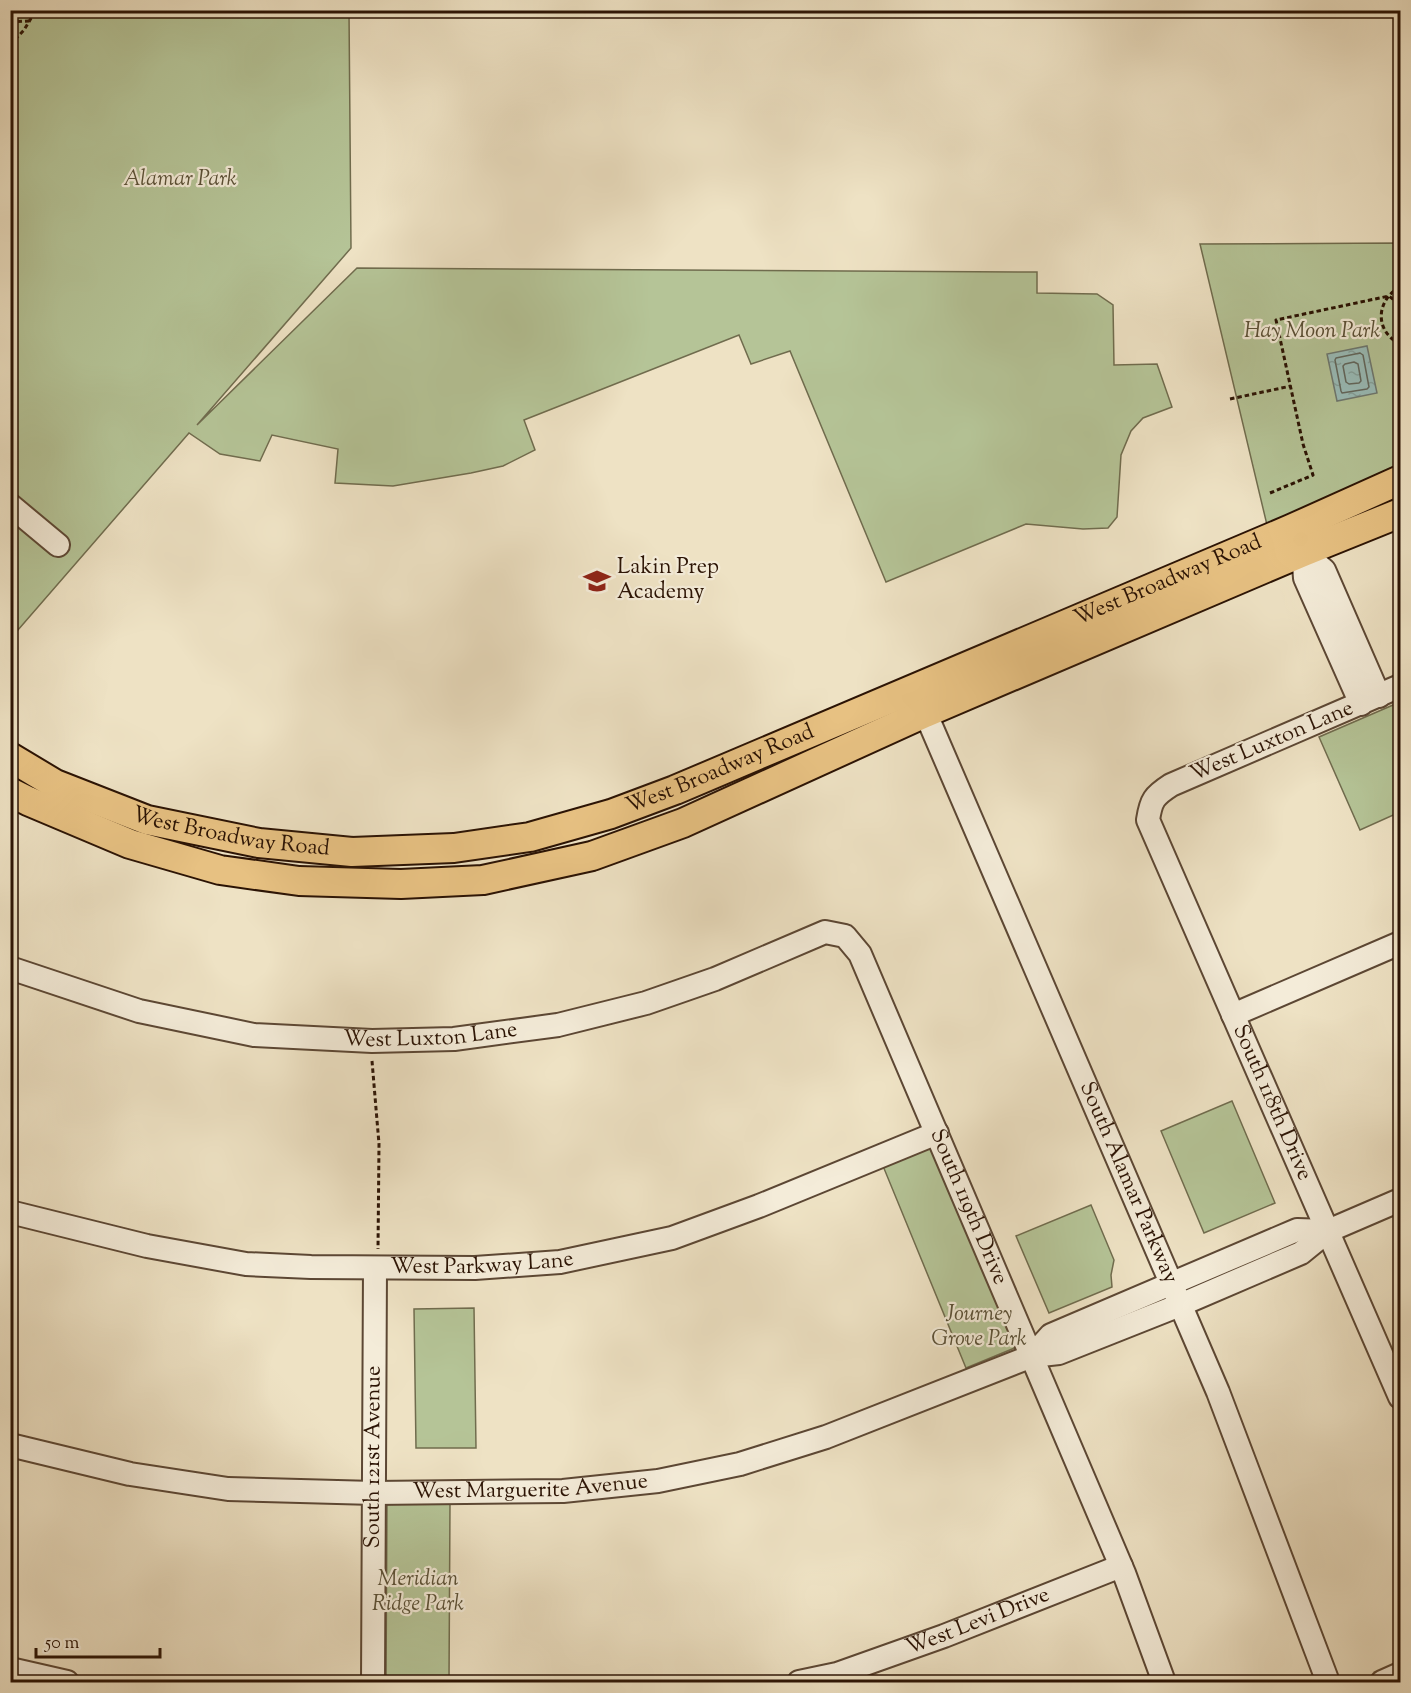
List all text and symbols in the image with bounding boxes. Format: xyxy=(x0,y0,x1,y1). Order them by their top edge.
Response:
park label: Alamar Park xyxy=(123,164,237,196)
park label: Hay Moon Park xyxy=(1244,316,1380,348)
street label: West Broadway Road xyxy=(1069,527,1267,635)
place label: Lakin Prep Academy xyxy=(617,552,719,609)
school or university icon: Lakin Prep Academy xyxy=(582,566,612,596)
street label: West Luxton Lane xyxy=(1185,693,1359,791)
street label: West Broadway Road xyxy=(622,717,819,823)
street label: West Broadway Road xyxy=(126,799,331,866)
street label: West Luxton Lane xyxy=(342,1015,519,1057)
street label: South 118th Drive xyxy=(1223,1020,1320,1186)
street label: South Alamar Parkway xyxy=(1070,1077,1186,1289)
street label: South 119th Drive xyxy=(921,1124,1015,1290)
street label: West Parkway Lane xyxy=(390,1243,577,1284)
park label: Journey Grove Park xyxy=(931,1299,1027,1356)
street label: South 121st Avenue xyxy=(358,1366,391,1548)
street label: West Marguerite Avenue xyxy=(412,1466,650,1509)
park label: Meridian Ridge Park xyxy=(372,1564,464,1621)
street label: West Levi Drive xyxy=(901,1580,1055,1664)
scale bar xyxy=(36,1621,160,1659)
text: 50 m xyxy=(44,1631,80,1657)

